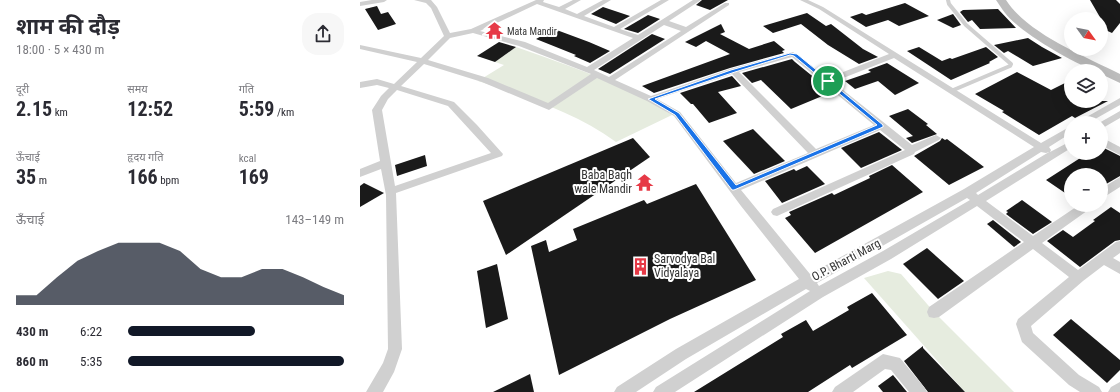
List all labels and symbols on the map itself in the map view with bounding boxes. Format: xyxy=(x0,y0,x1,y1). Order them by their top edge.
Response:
north arrow xyxy=(1064,12,1108,56)
temple icon: Mata Mandir xyxy=(484,21,504,41)
place label: Mata Mandir xyxy=(507,26,557,37)
pin xyxy=(811,64,845,98)
place label: Baba Bagh wale Mandir xyxy=(574,168,632,196)
temple icon: Baba Bagh wale Mandir xyxy=(635,172,655,192)
street label: O.P. Bharti Marg xyxy=(809,236,883,284)
place label: Sarvodya Bal Vidyalaya xyxy=(654,252,715,280)
building icon: Sarvodya Bal Vidyalaya xyxy=(631,256,651,276)

